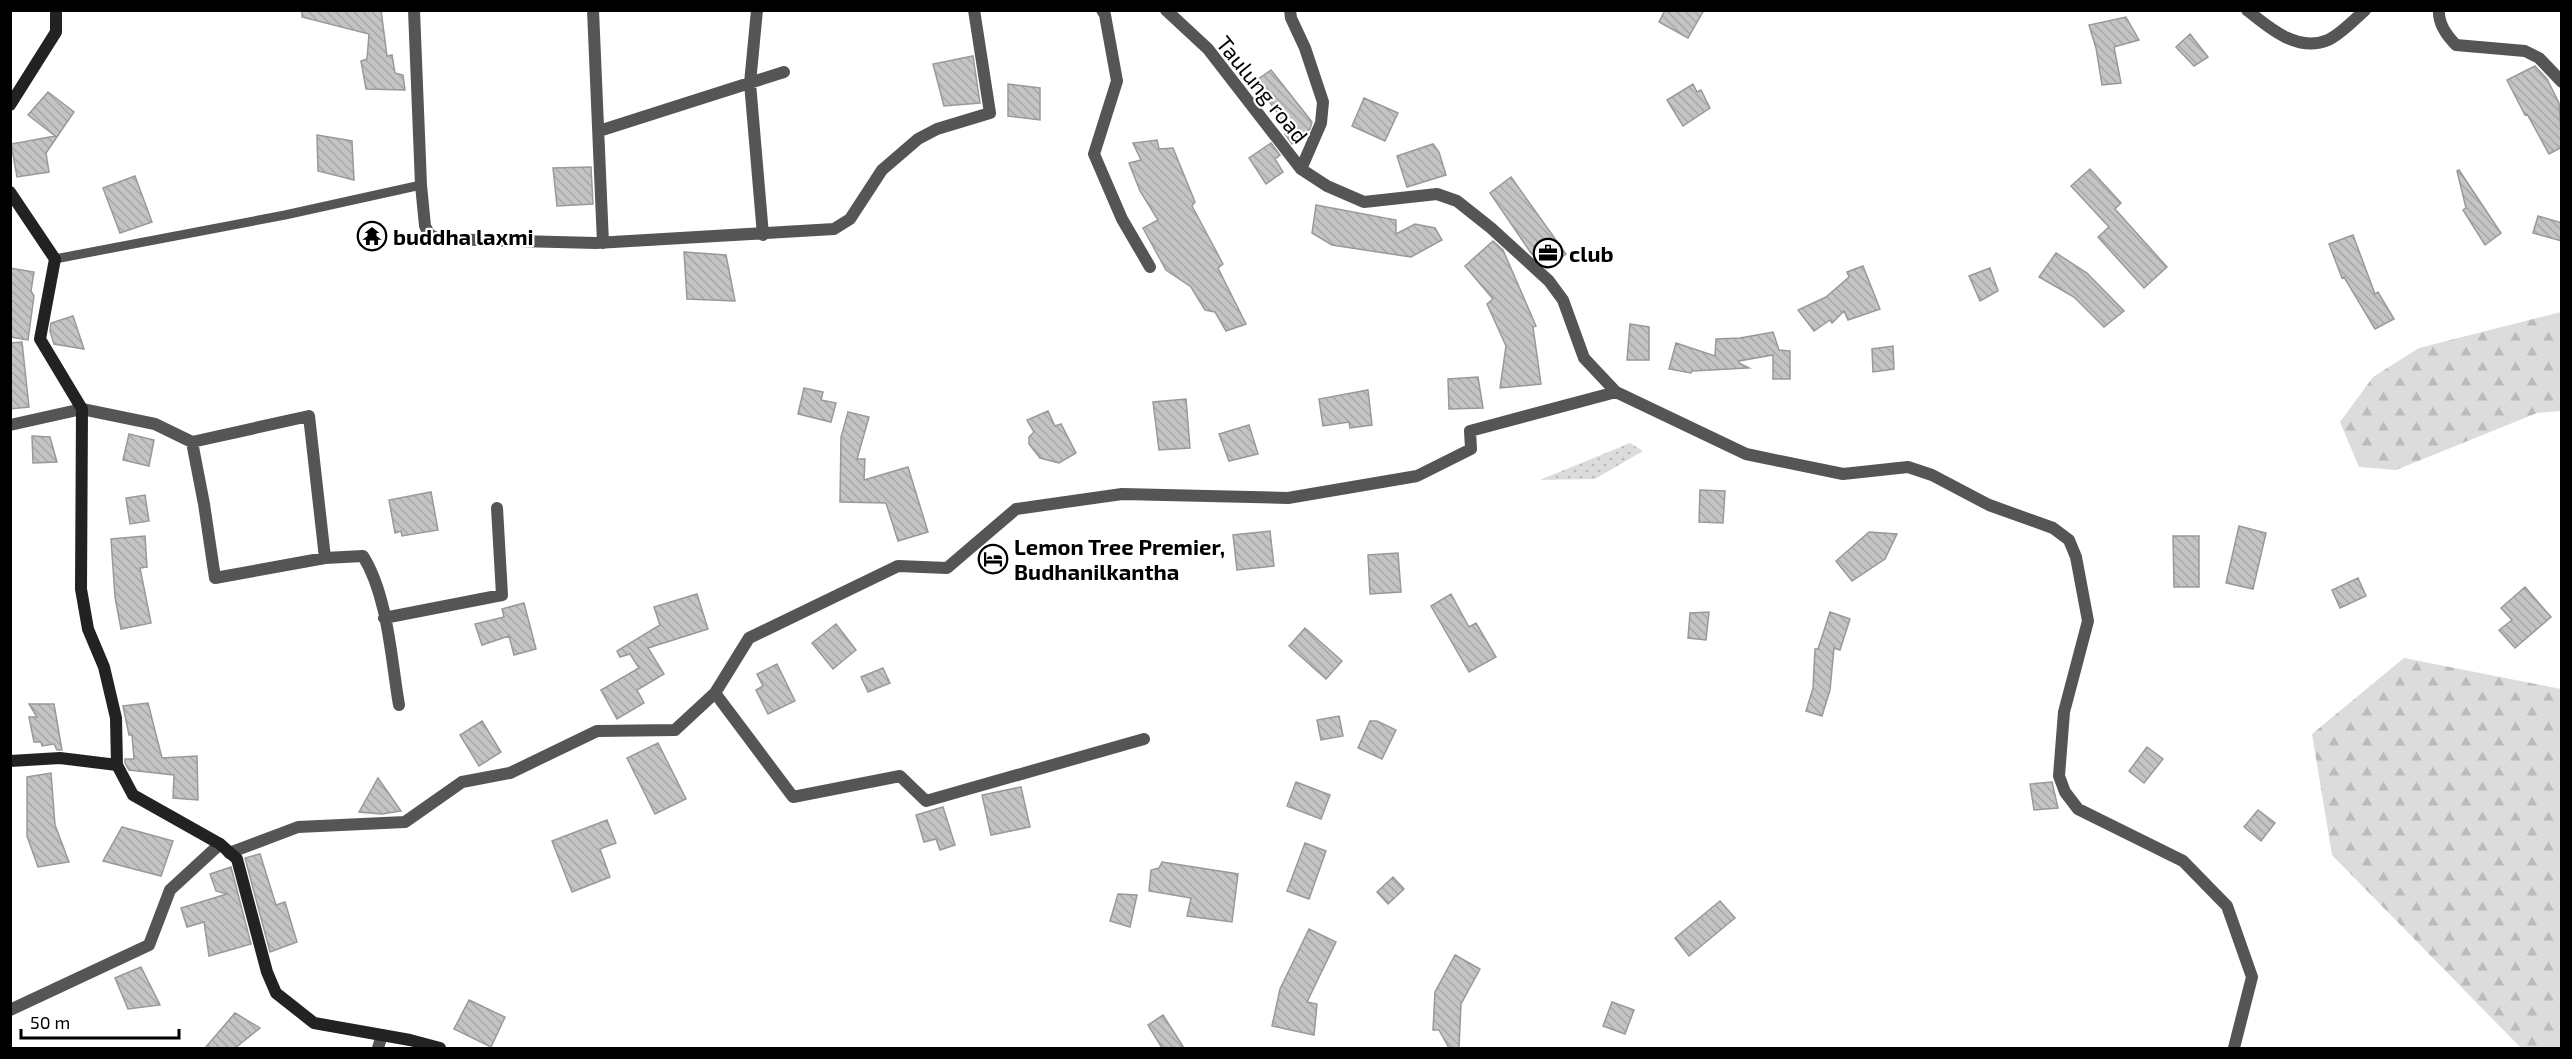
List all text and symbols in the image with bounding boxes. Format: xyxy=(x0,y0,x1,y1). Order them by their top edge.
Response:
street label: Taulung road xyxy=(1212,30,1314,148)
temple icon: buddha laxmi xyxy=(356,220,388,252)
place label: buddha laxmi xyxy=(393,223,534,249)
office icon: club xyxy=(1532,237,1564,269)
place label: club xyxy=(1569,240,1614,266)
place label: Lemon Tree Premier, Budhanilkantha xyxy=(1014,533,1225,584)
hotel icon: Lemon Tree Premier, Budhanilkantha xyxy=(977,543,1009,575)
scale bar xyxy=(21,1002,178,1040)
text: 50 m xyxy=(30,1011,70,1033)

